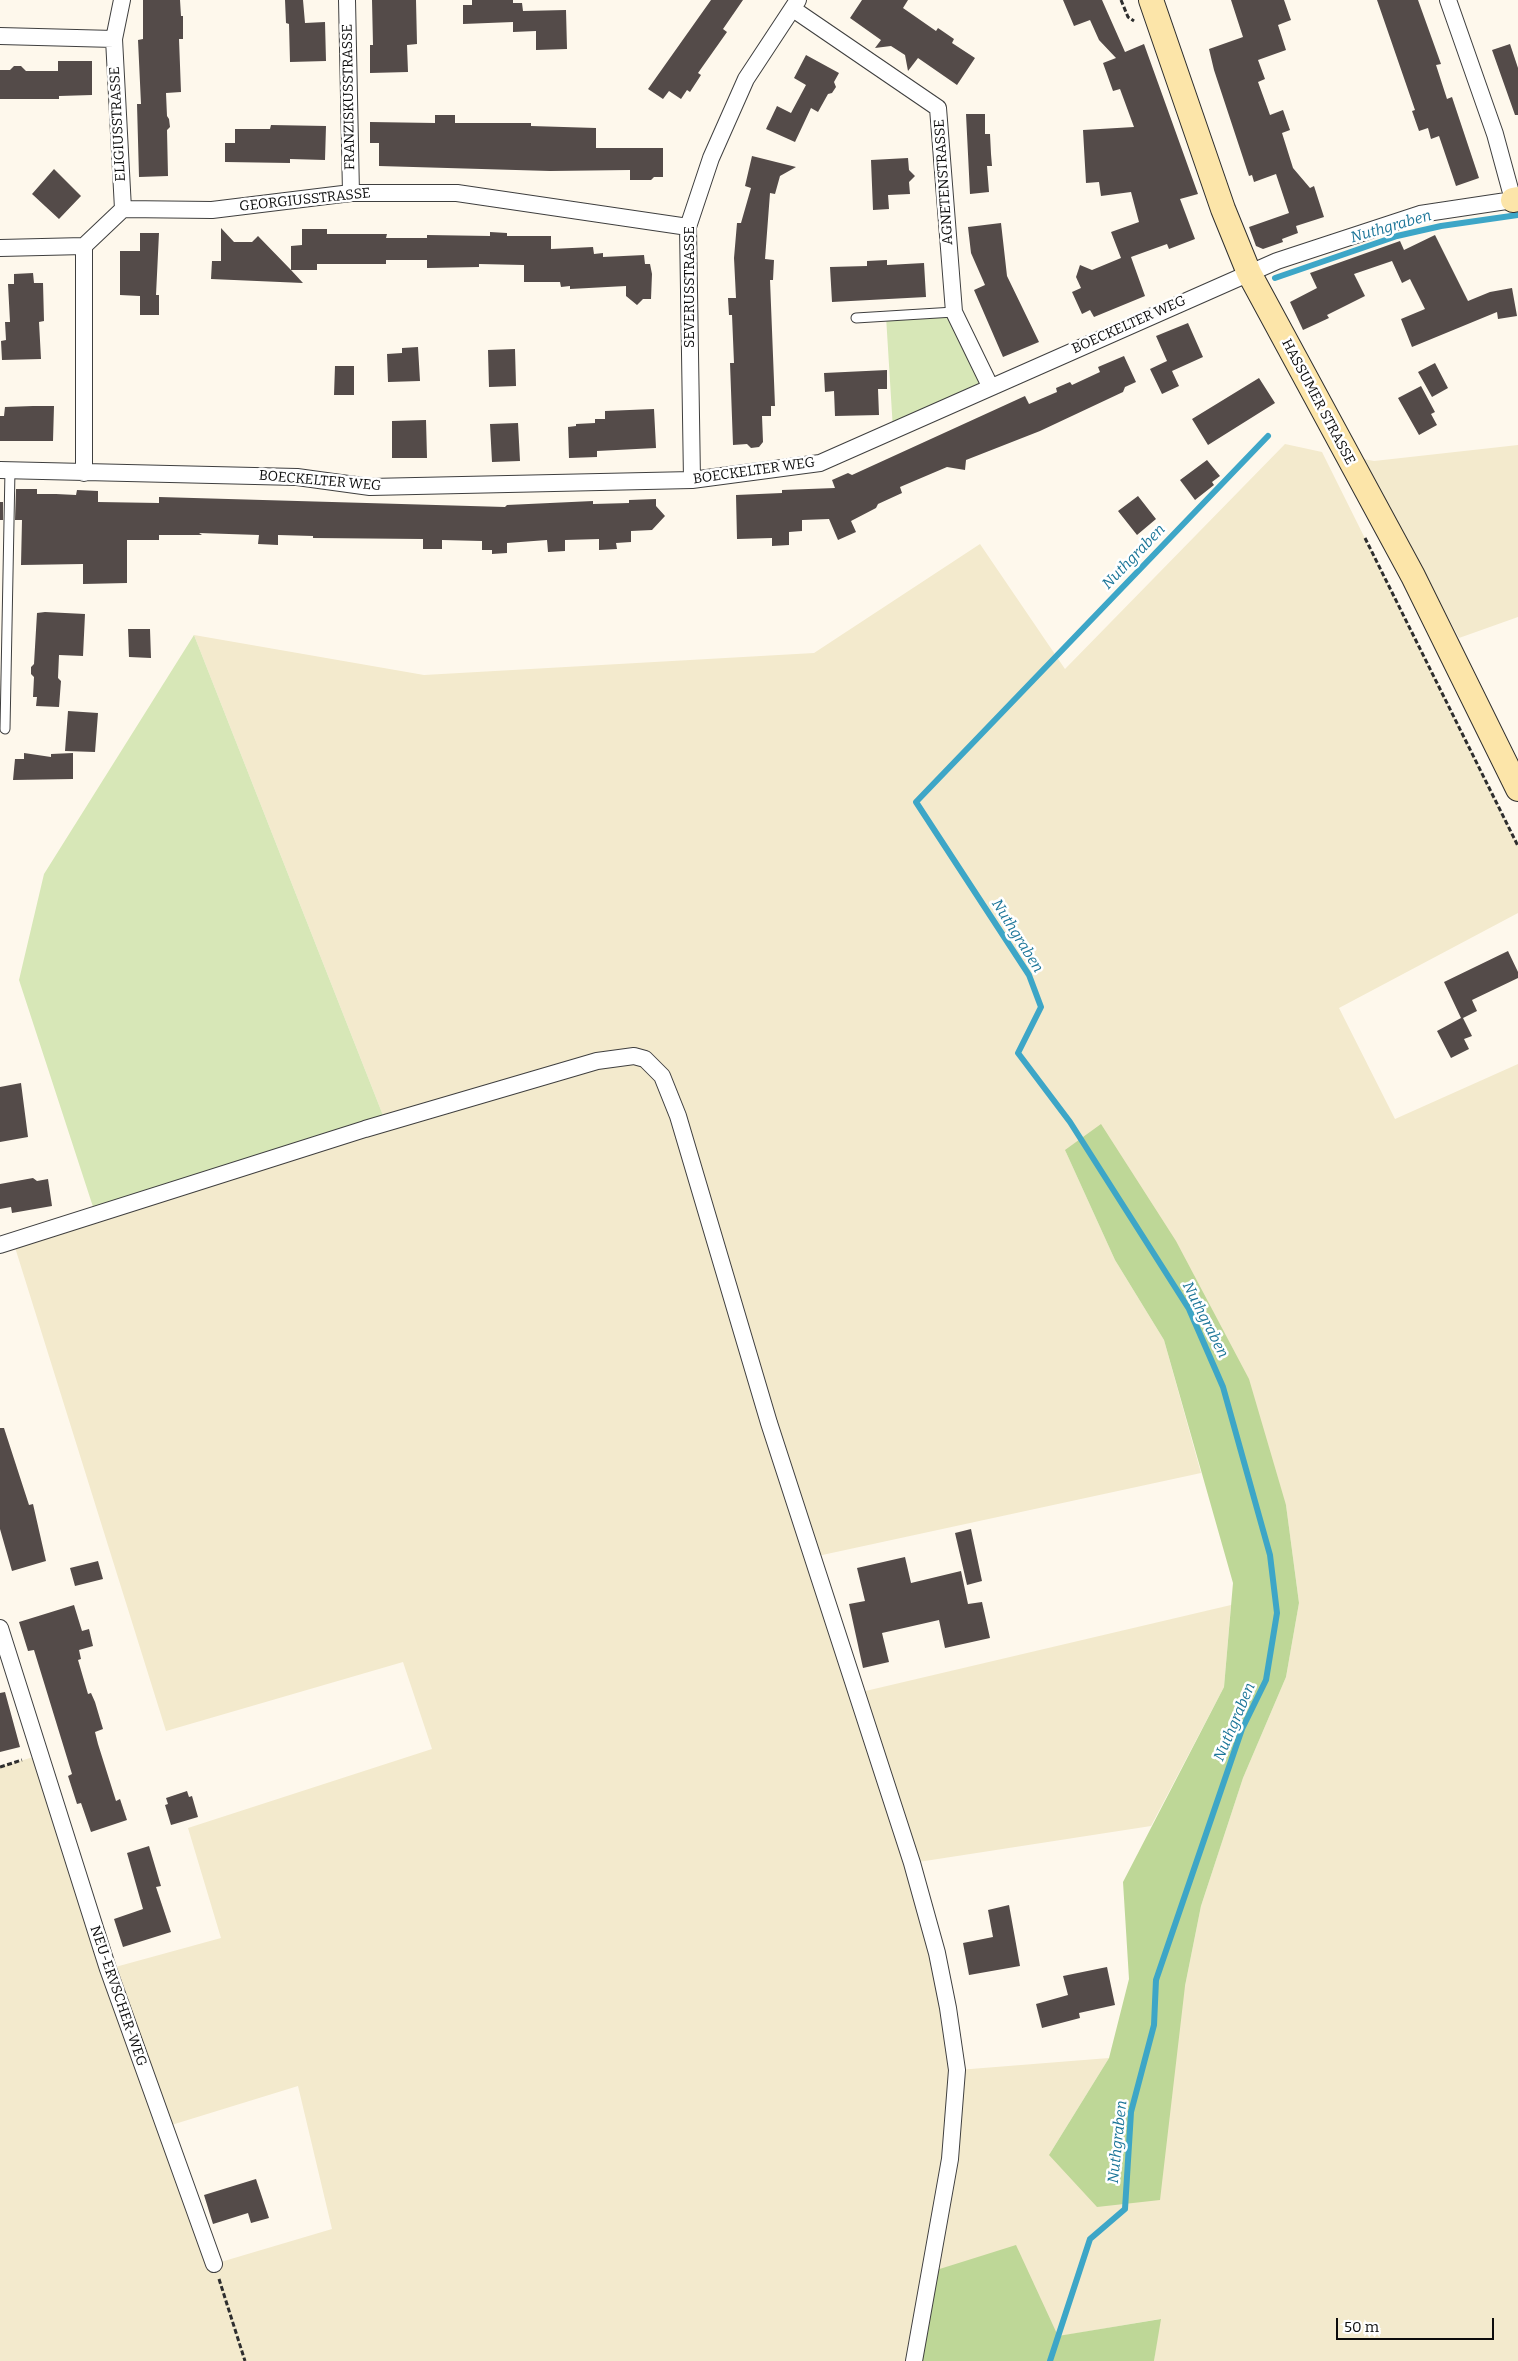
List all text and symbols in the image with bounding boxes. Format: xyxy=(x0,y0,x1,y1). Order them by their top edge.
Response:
street label: FRANZISKUSSTRASSE xyxy=(339,24,359,170)
street label: ELIGIUSSTRASSE xyxy=(107,66,129,182)
street label: AGNETENSTRASSE xyxy=(931,118,957,246)
street label: GEORGIUSSTRASSE xyxy=(239,185,371,215)
water label: Nuthgraben xyxy=(1349,207,1433,247)
street label: SEVERUSSTRASSE xyxy=(682,226,698,348)
street label: BOECKELTER WEG xyxy=(1069,292,1189,358)
street label: HASSUMER STRASSE xyxy=(1278,336,1358,468)
street label: BOECKELTER WEG xyxy=(692,454,816,488)
street label: BOECKELTER WEG xyxy=(258,467,382,495)
water label: Nuthgraben xyxy=(1099,521,1169,593)
water label: Nuthgraben xyxy=(987,896,1047,976)
water label: Nuthgraben xyxy=(1178,1279,1232,1361)
water label: Nuthgraben xyxy=(1210,1680,1260,1764)
street label: NEU-ERVSCHER-WEG xyxy=(86,1924,150,2068)
water label: Nuthgraben xyxy=(1105,2100,1131,2184)
scale bar xyxy=(1338,2308,1496,2340)
text: 50 m xyxy=(1344,2318,1379,2336)

